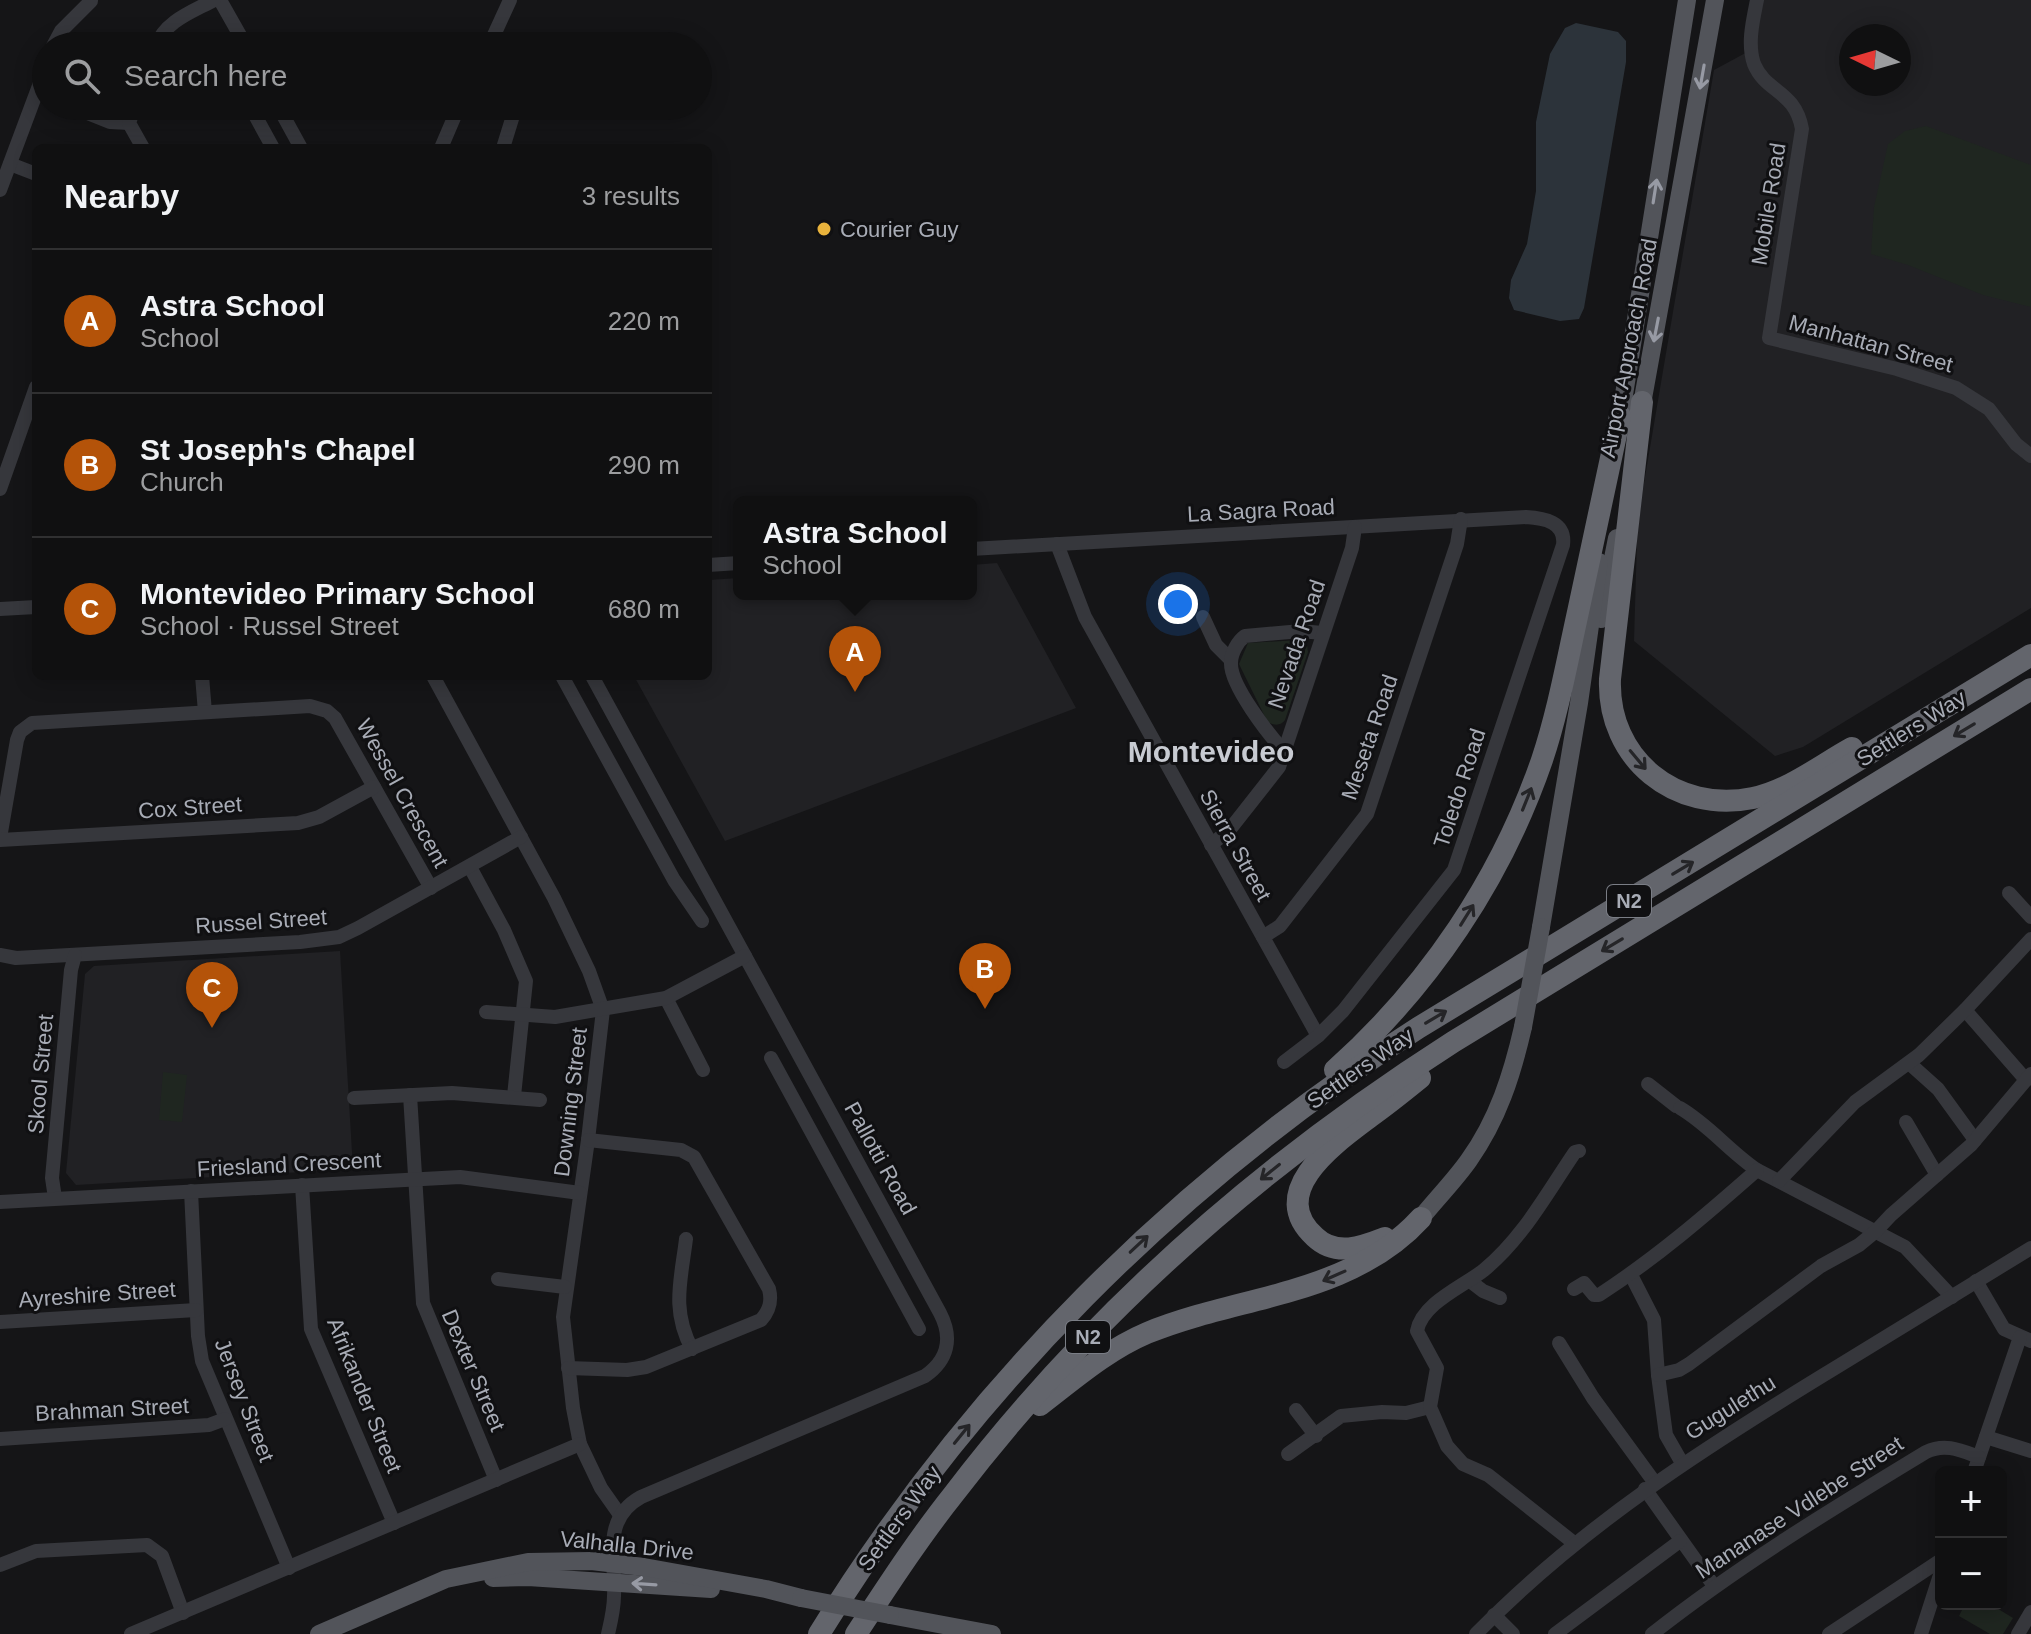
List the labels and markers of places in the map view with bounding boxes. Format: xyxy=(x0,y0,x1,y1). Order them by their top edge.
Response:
place label: Courier Guy xyxy=(840,217,959,242)
marker: Courier Guy xyxy=(815,220,833,238)
pin: A xyxy=(829,626,881,692)
pin: B xyxy=(959,943,1011,1009)
pin: C xyxy=(186,962,238,1028)

